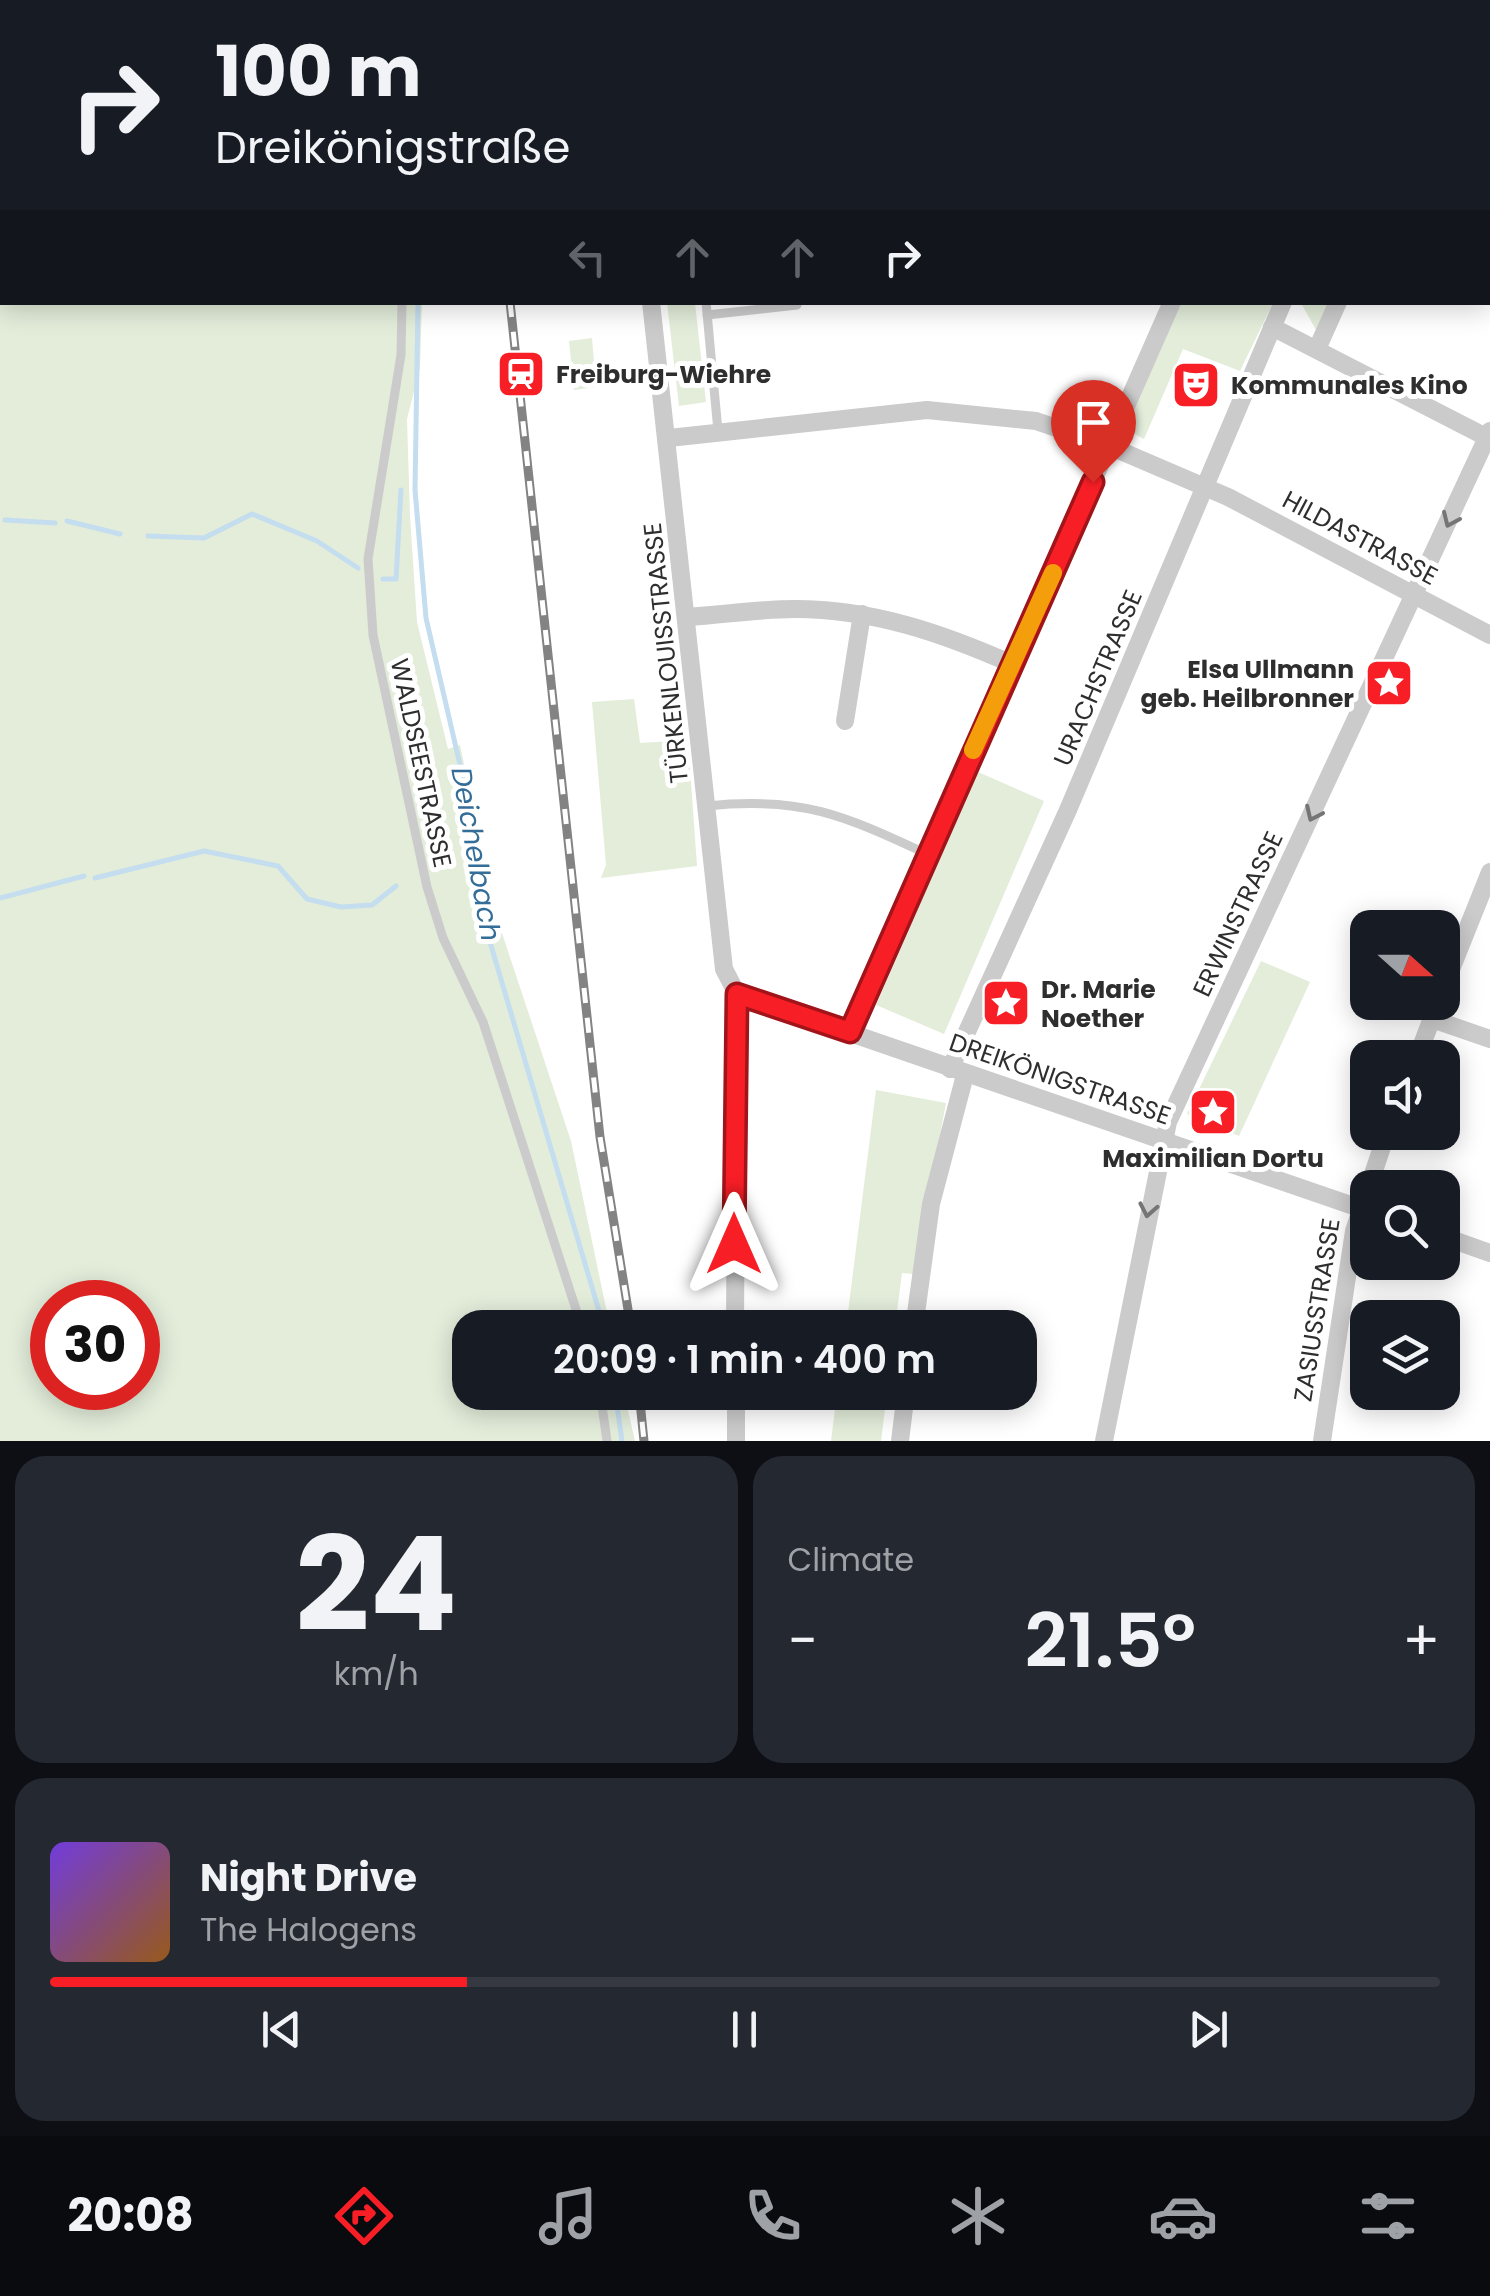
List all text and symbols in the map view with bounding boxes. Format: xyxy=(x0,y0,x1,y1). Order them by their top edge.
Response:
text: 100 m xyxy=(215,22,422,121)
icon: right xyxy=(50,40,180,170)
text: Dreikönigstraße xyxy=(215,116,570,179)
icon: left xyxy=(560,230,615,285)
icon: ahead xyxy=(665,230,720,285)
icon: ahead xyxy=(770,230,825,285)
icon: right xyxy=(875,230,930,285)
station icon: Freiburg-Wiehre xyxy=(495,348,547,400)
place label: Freiburg-Wiehre xyxy=(556,357,771,392)
theatre icon: Kommunales Kino xyxy=(1170,359,1222,411)
place label: Kommunales Kino xyxy=(1231,368,1468,403)
pin xyxy=(1051,380,1136,483)
icon: arrive xyxy=(1066,395,1121,450)
street label: HILDASTRASSE xyxy=(1276,482,1444,594)
one-way arrow xyxy=(1442,510,1462,528)
street label: TÜRKENLOUISSTRASSE xyxy=(635,521,697,785)
street label: URACHSTRASSE xyxy=(1045,585,1151,771)
place label: Elsa Ullmann geb. Heilbronner xyxy=(1140,652,1354,716)
street label: WALDSEESTRASSE xyxy=(382,655,460,871)
place icon: Elsa Ullmann geb. Heilbronner xyxy=(1363,657,1415,709)
water label: Deichelbach xyxy=(442,764,510,944)
one-way arrow xyxy=(1306,804,1326,822)
street label: ERWINSTRASSE xyxy=(1184,826,1292,1002)
north arrow xyxy=(1350,910,1460,1020)
map controls xyxy=(1350,910,1460,1410)
place label: Dr. Marie Noether xyxy=(1041,972,1156,1036)
place icon: Dr. Marie Noether xyxy=(980,977,1032,1029)
street label: DREIKÖNIGSTRASSE xyxy=(945,1025,1175,1133)
button: sound xyxy=(1350,1040,1460,1150)
place icon: Maximilian Dortu xyxy=(1187,1086,1239,1138)
place label: Maximilian Dortu xyxy=(1102,1141,1324,1176)
button: search xyxy=(1350,1170,1460,1280)
position arrow xyxy=(682,1192,786,1296)
one-way arrow xyxy=(1138,1201,1159,1218)
street label: ZASIUSSTRASSE xyxy=(1285,1216,1349,1404)
speed limit sign: 30 xyxy=(30,1280,160,1410)
button: layers xyxy=(1350,1300,1460,1410)
text: 20:09 · 1 min · 400 m xyxy=(553,1333,936,1386)
text: 24 xyxy=(295,1493,457,1676)
text: Climate xyxy=(788,1537,914,1582)
text: 21.5° xyxy=(1024,1588,1196,1693)
text: − xyxy=(788,1602,818,1679)
text: + xyxy=(1402,1602,1440,1679)
text: km/h xyxy=(334,1651,419,1696)
text: Night Drive xyxy=(200,1851,417,1904)
text: The Halogens xyxy=(200,1907,417,1952)
icon: previous xyxy=(254,2002,309,2057)
icon: pause xyxy=(717,2002,772,2057)
icon: next xyxy=(1181,2002,1236,2057)
icon: directions xyxy=(329,2181,399,2251)
icon: music xyxy=(533,2181,603,2251)
icon: phone xyxy=(738,2181,808,2251)
icon: climate xyxy=(943,2181,1013,2251)
icon: car xyxy=(1148,2181,1218,2251)
icon: filters xyxy=(1353,2181,1423,2251)
text: 20:08 xyxy=(67,2184,194,2247)

